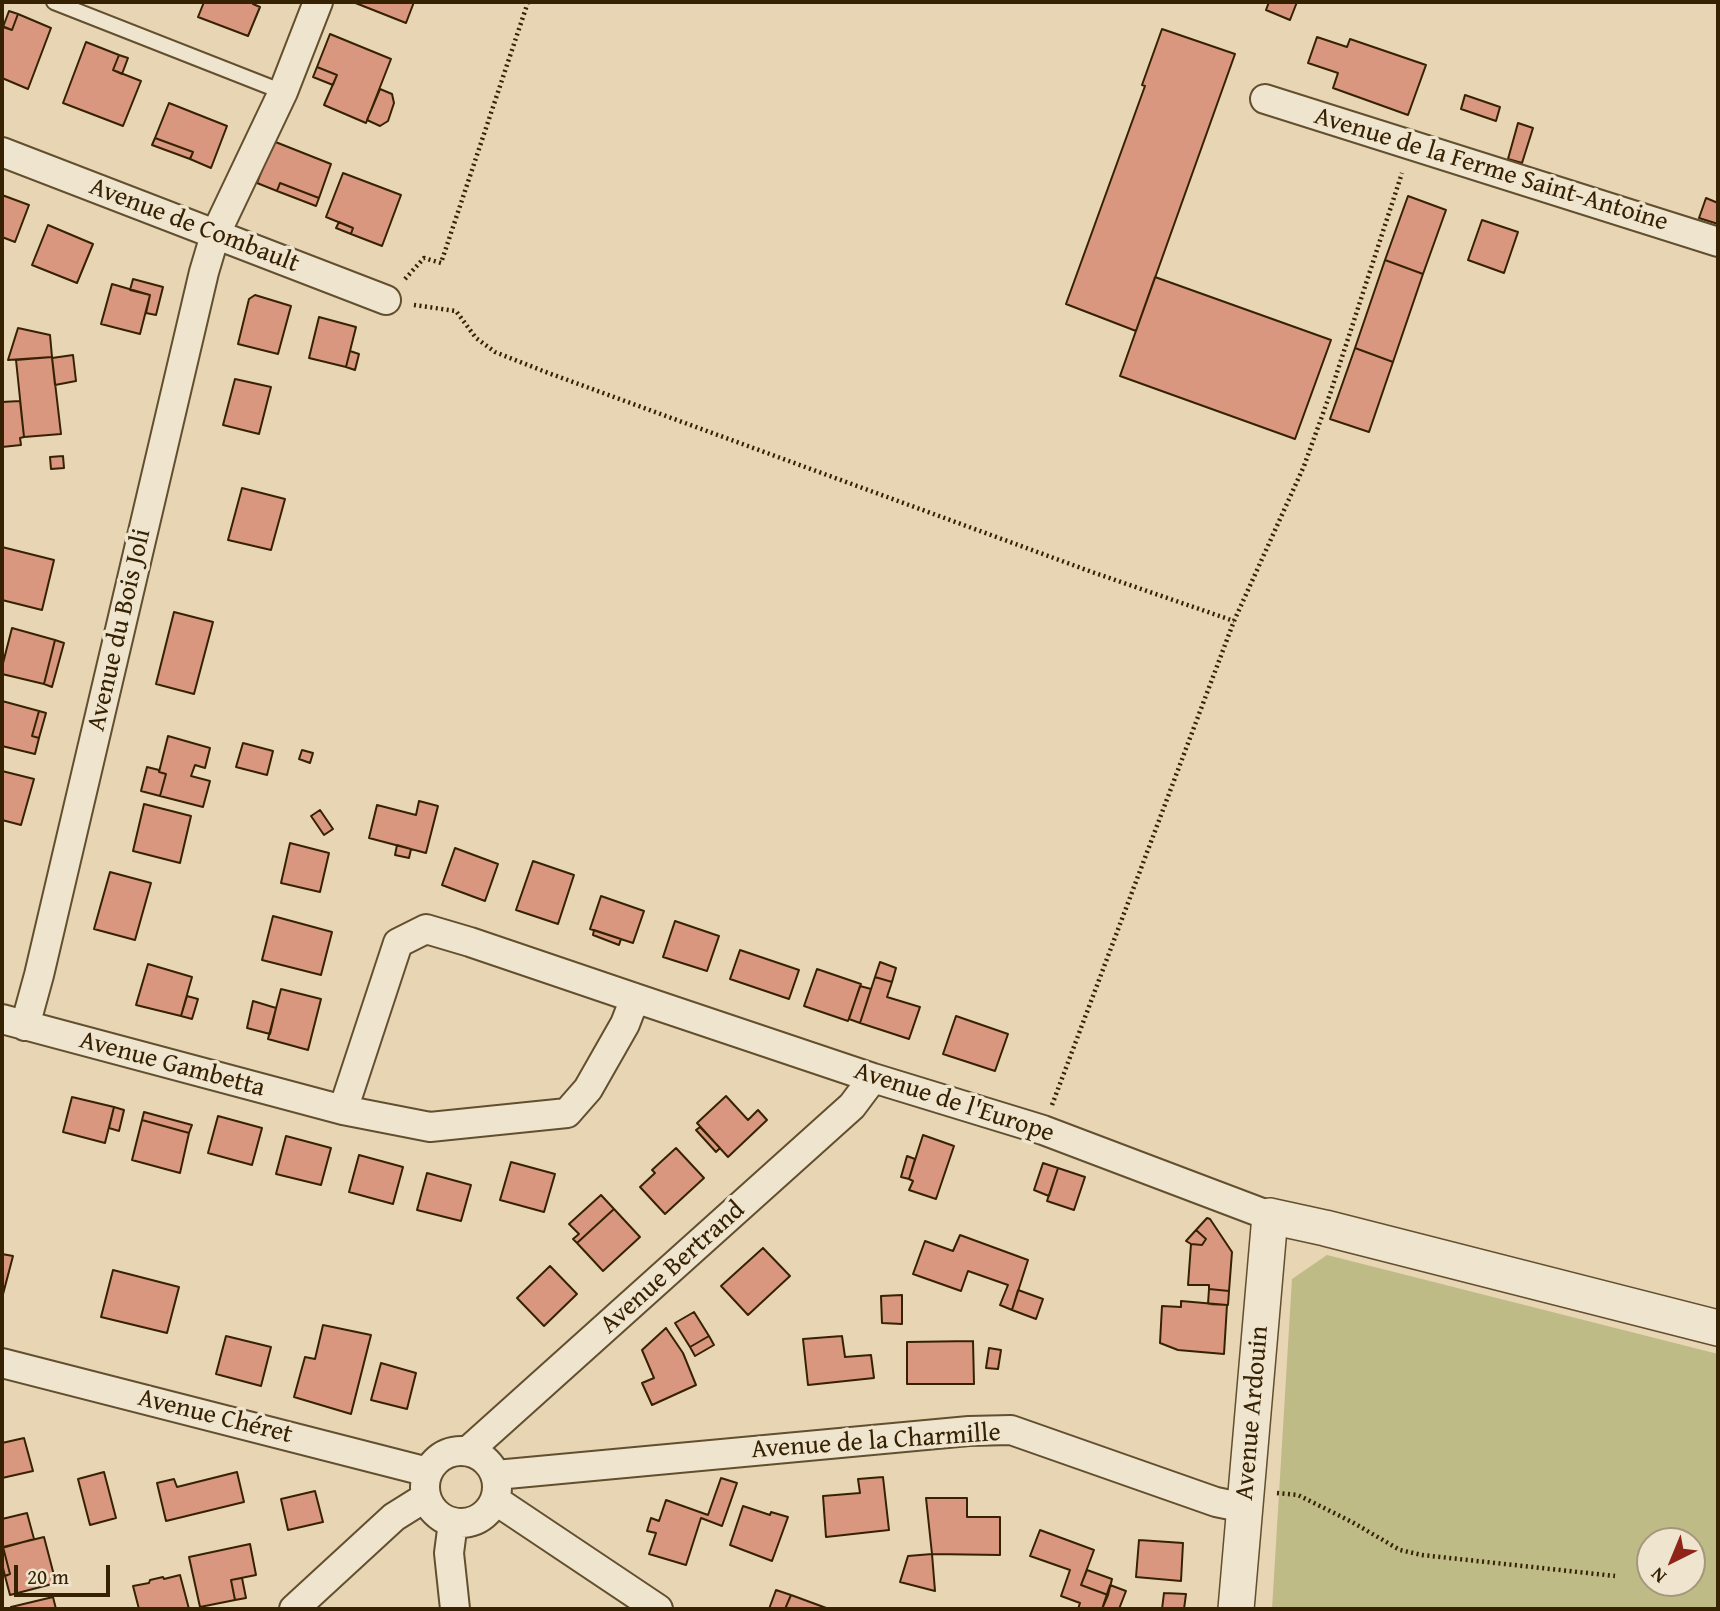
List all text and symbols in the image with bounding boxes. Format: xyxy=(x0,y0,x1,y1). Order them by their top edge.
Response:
street label: Avenue de la Ferme Saint-Antoine xyxy=(1310,101,1672,239)
street label: Avenue de Combault xyxy=(85,172,303,280)
street label: Avenue du Bois Joli xyxy=(82,526,158,734)
street label: Avenue Gambetta xyxy=(76,1025,268,1105)
street label: Avenue de l'Europe xyxy=(850,1056,1058,1150)
street label: Avenue Bertrand xyxy=(594,1195,752,1341)
street label: Avenue Ardouin xyxy=(1230,1324,1276,1502)
street label: Avenue Chéret xyxy=(134,1383,296,1451)
street label: Avenue de la Charmille xyxy=(750,1418,1002,1466)
north arrow xyxy=(1636,1527,1706,1597)
scale bar xyxy=(18,1552,114,1596)
text: 20 m xyxy=(27,1561,69,1592)
text: N xyxy=(1644,1561,1672,1590)

